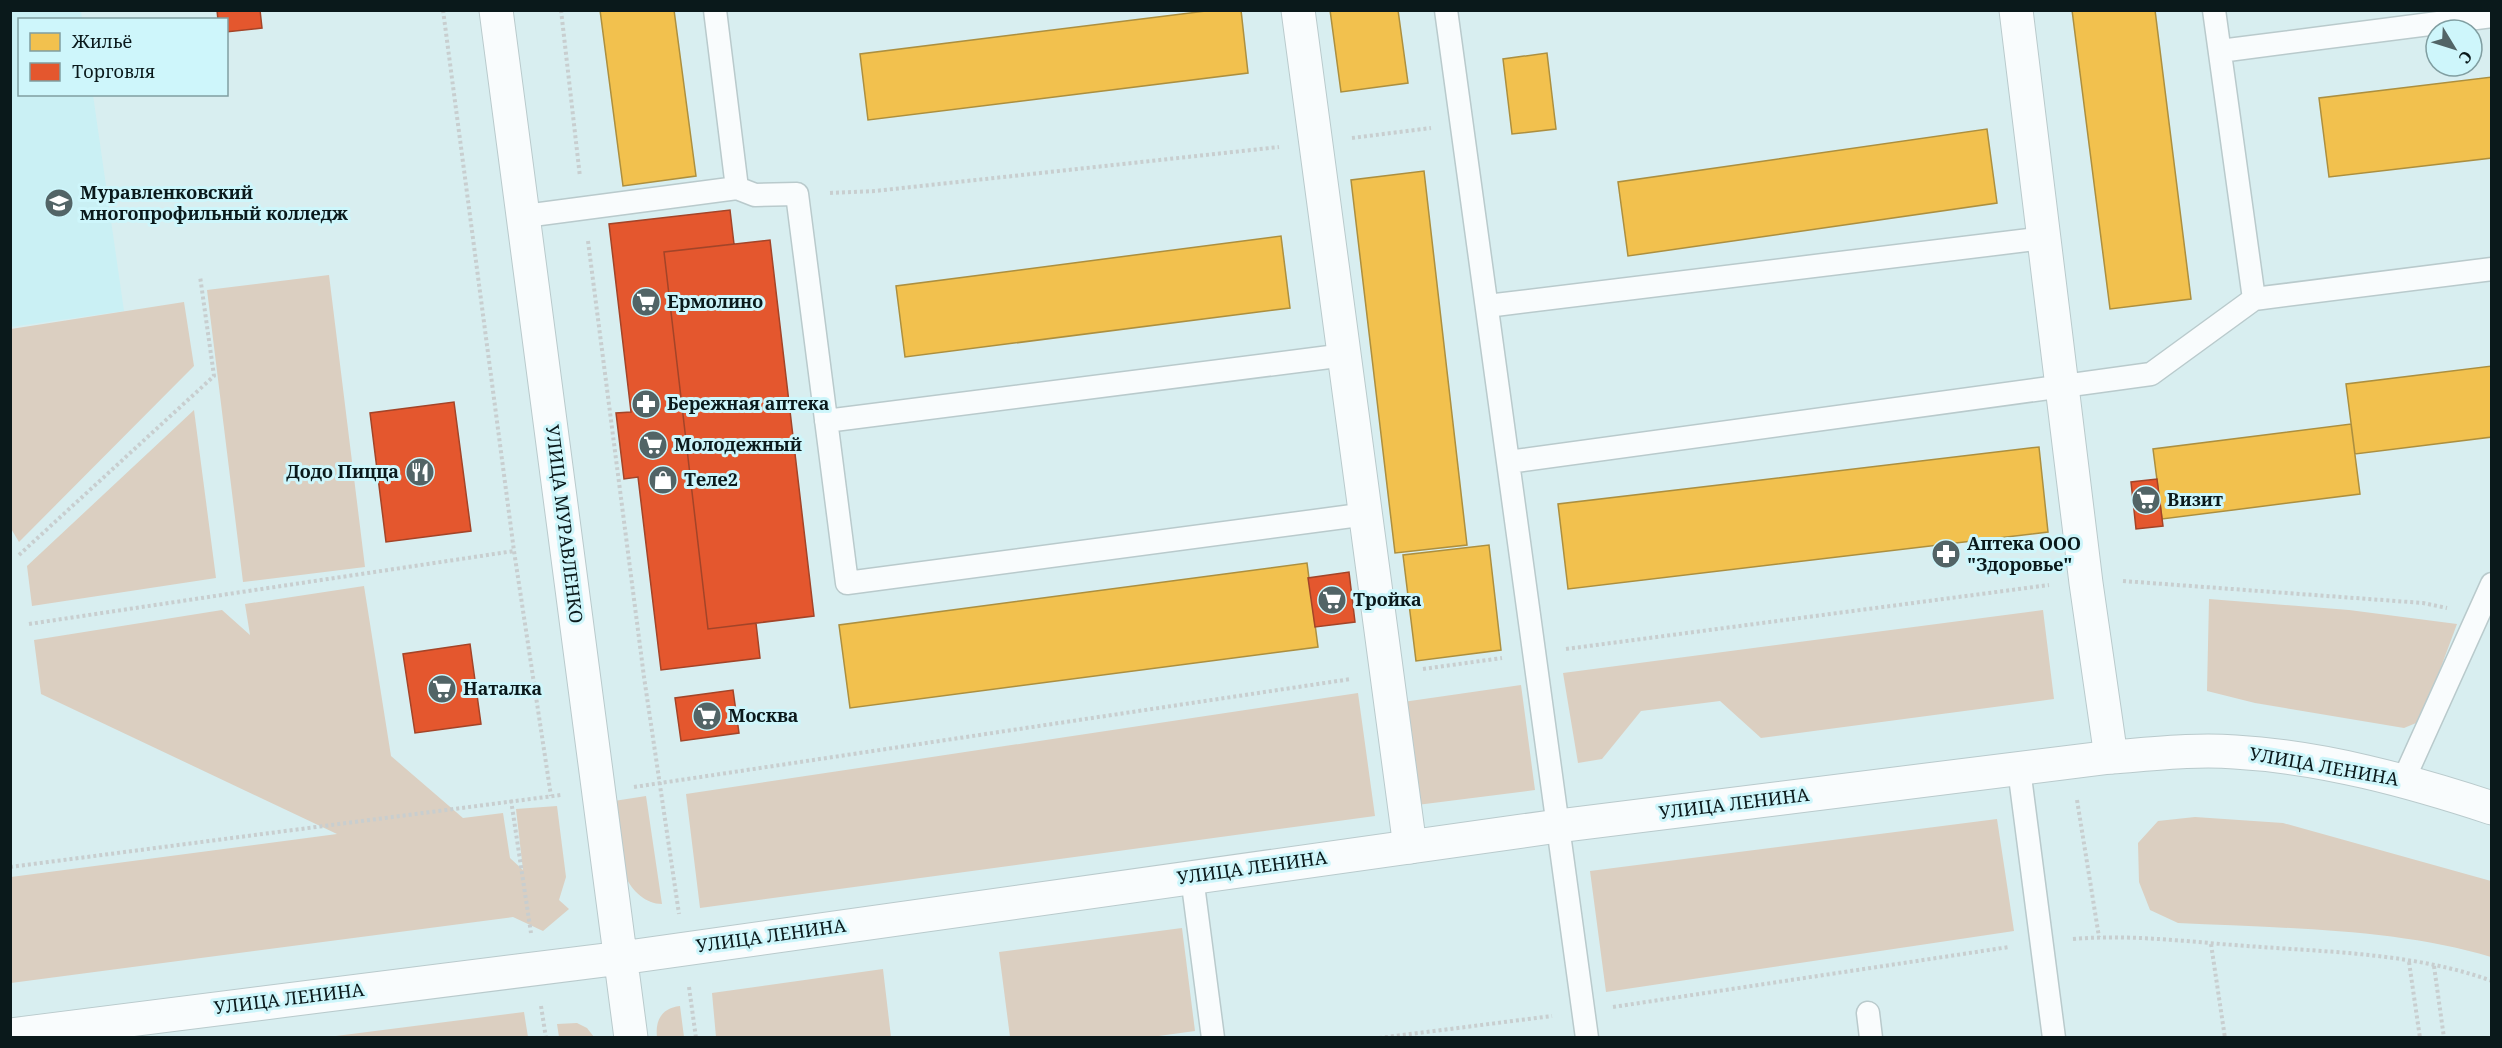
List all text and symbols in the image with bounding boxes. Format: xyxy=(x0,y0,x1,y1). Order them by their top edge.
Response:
legend xyxy=(18,18,228,96)
north arrow xyxy=(2424,18,2484,78)
text: Жильё xyxy=(71,29,132,53)
text: С xyxy=(2454,46,2478,68)
text: Торговля xyxy=(72,59,155,83)
place label: Муравленковский многопрофильный колледж xyxy=(80,180,348,225)
school or university icon: Муравленковский многопрофильный колледж xyxy=(43,187,75,219)
supermarket icon: Ермолино xyxy=(630,286,662,318)
place label: Ермолино xyxy=(667,289,763,313)
pharmacy icon: Бережная аптека xyxy=(630,388,662,420)
place label: Бережная аптека xyxy=(667,391,830,415)
street label: УЛИЦА МУРАВЛЕНКО xyxy=(541,423,589,625)
supermarket icon: Молодежный xyxy=(637,429,669,461)
place label: Молодежный xyxy=(674,432,802,456)
restaurant icon: Додо Пицца xyxy=(404,456,436,488)
place label: Додо Пицца xyxy=(286,459,399,483)
shop icon: Теле2 xyxy=(647,464,679,496)
place label: Теле2 xyxy=(684,467,738,491)
supermarket icon: Визит xyxy=(2130,484,2162,516)
place label: Визит xyxy=(2167,487,2223,511)
place label: Аптека ООО "Здоровье" xyxy=(1967,531,2081,576)
pharmacy icon: Аптека ООО "Здоровье" xyxy=(1930,538,1962,570)
supermarket icon: Тройка xyxy=(1316,584,1348,616)
place label: Тройка xyxy=(1353,587,1422,611)
supermarket icon: Наталка xyxy=(426,673,458,705)
place label: Наталка xyxy=(463,676,542,700)
supermarket icon: Москва xyxy=(691,700,723,732)
place label: Москва xyxy=(728,703,799,727)
street label: УЛИЦА ЛЕНИНА xyxy=(2248,741,2401,791)
street label: УЛИЦА ЛЕНИНА xyxy=(1657,782,1811,824)
street label: УЛИЦА ЛЕНИНА xyxy=(1175,845,1329,889)
street label: УЛИЦА ЛЕНИНА xyxy=(694,913,848,957)
street label: УЛИЦА ЛЕНИНА xyxy=(212,977,366,1019)

